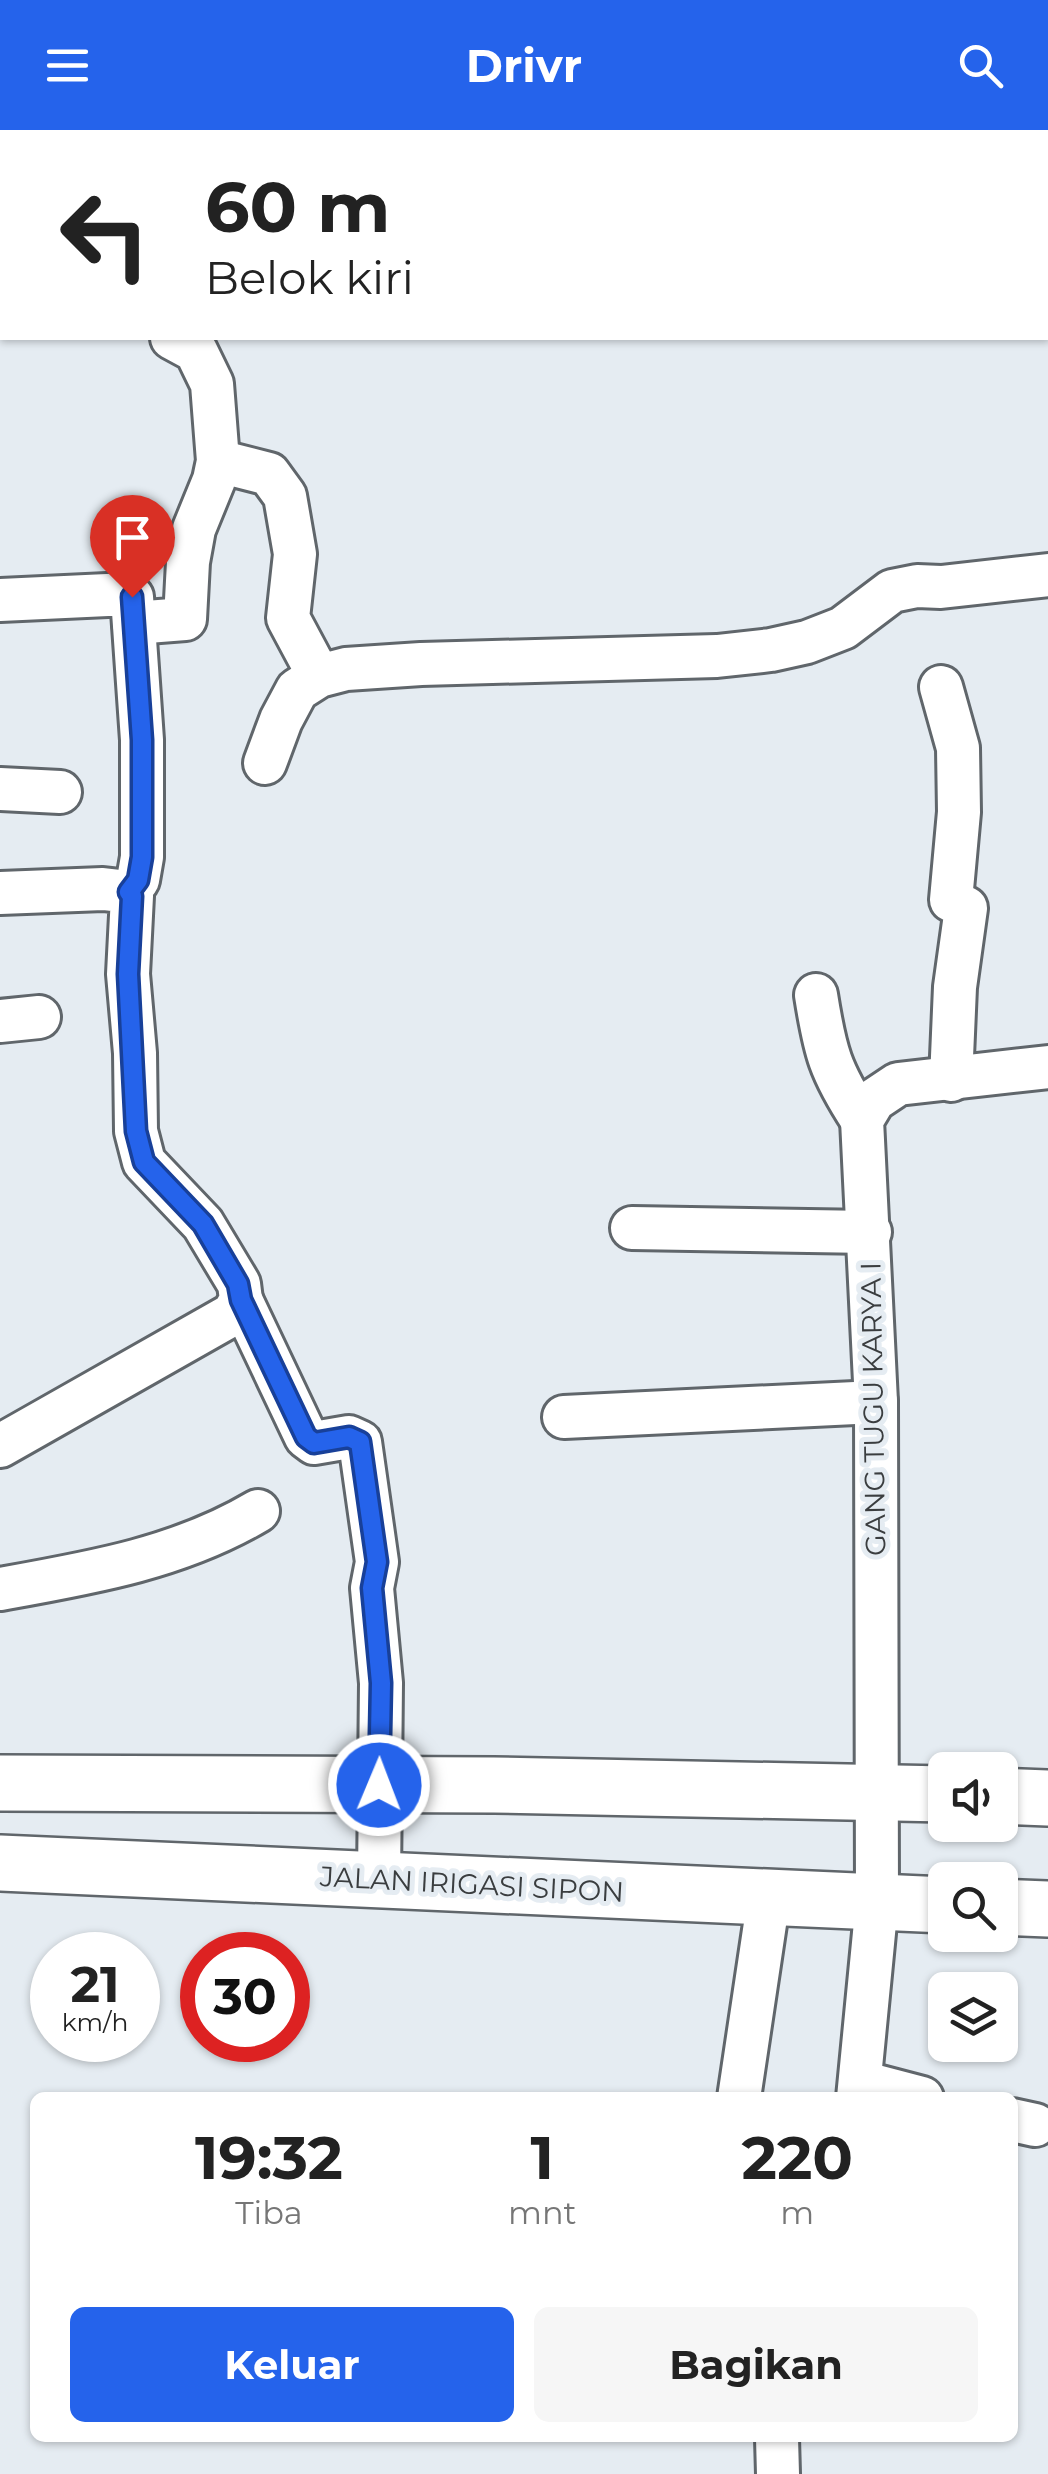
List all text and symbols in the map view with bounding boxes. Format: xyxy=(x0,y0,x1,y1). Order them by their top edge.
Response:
icon: menu xyxy=(40,38,95,93)
text: Drivr xyxy=(466,38,582,93)
icon: search xyxy=(953,38,1008,93)
text: 60 m xyxy=(205,164,390,250)
icon: left xyxy=(40,170,170,300)
text: Belok kiri xyxy=(205,250,414,305)
pin xyxy=(90,495,175,598)
icon: arrive xyxy=(105,510,160,565)
street label: GANG TUGU KARYA I xyxy=(853,1262,893,1556)
position arrow xyxy=(327,1733,431,1837)
map controls xyxy=(928,1752,1018,2062)
button: sound xyxy=(928,1752,1018,1842)
street label: JALAN IRIGASI SIPON xyxy=(318,1859,625,1909)
button: search xyxy=(928,1862,1018,1952)
speed limit sign: 30 xyxy=(180,1932,310,2062)
text: 21 xyxy=(70,1954,120,2015)
button: layers xyxy=(928,1972,1018,2062)
text: km/h xyxy=(62,2007,128,2037)
text: 19:32 xyxy=(195,2121,343,2194)
text: 1 xyxy=(530,2121,554,2194)
text: 220 xyxy=(741,2121,853,2194)
text: Tiba xyxy=(235,2193,303,2232)
text: mnt xyxy=(508,2193,577,2232)
text: m xyxy=(780,2193,814,2232)
button: Keluar xyxy=(70,2307,514,2422)
button: Bagikan xyxy=(534,2307,978,2422)

